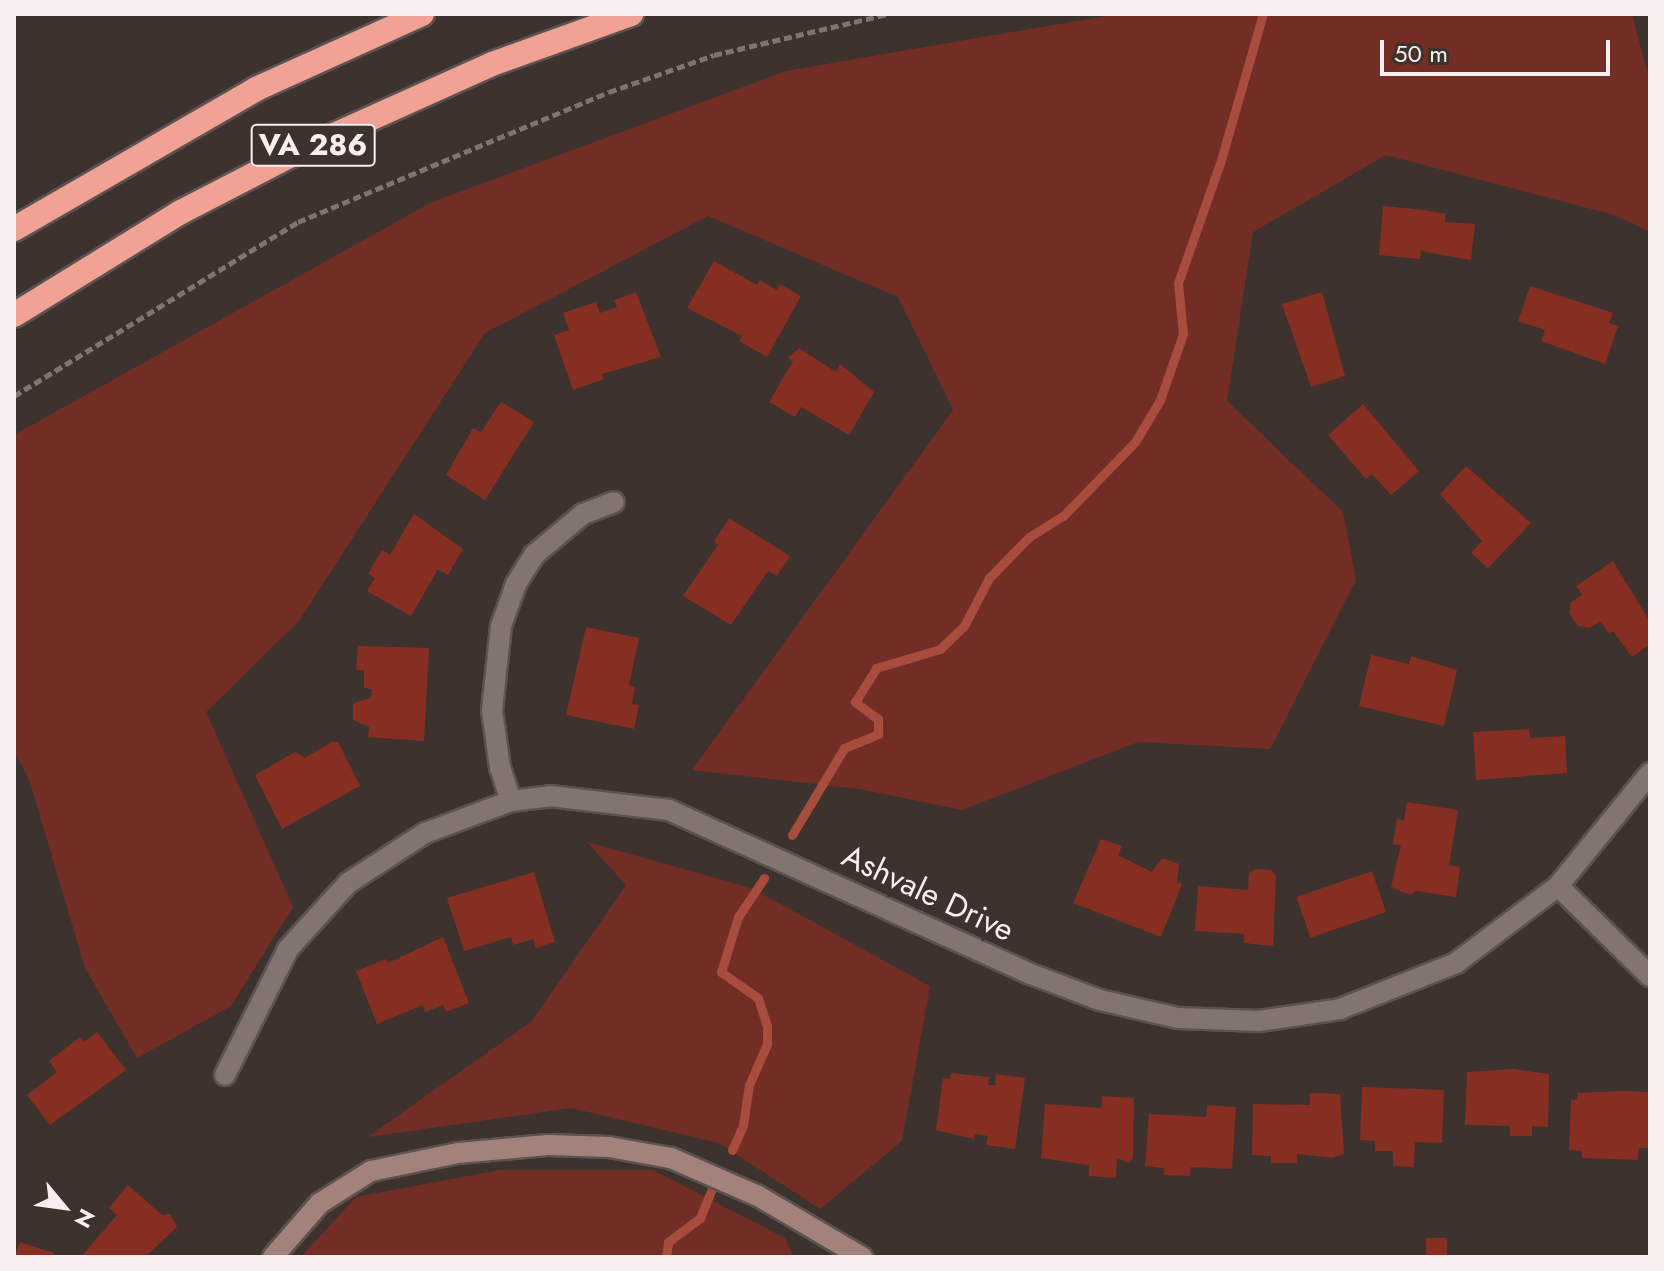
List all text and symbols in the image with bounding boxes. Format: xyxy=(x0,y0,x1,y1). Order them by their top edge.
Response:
scale bar xyxy=(1384,24,1614,74)
text: 50 m xyxy=(1394,36,1448,71)
road number: VA 286 xyxy=(249,119,377,171)
street label: Ashvale Drive xyxy=(836,837,1020,949)
north arrow xyxy=(24,1167,104,1247)
text: N xyxy=(67,1203,103,1234)

